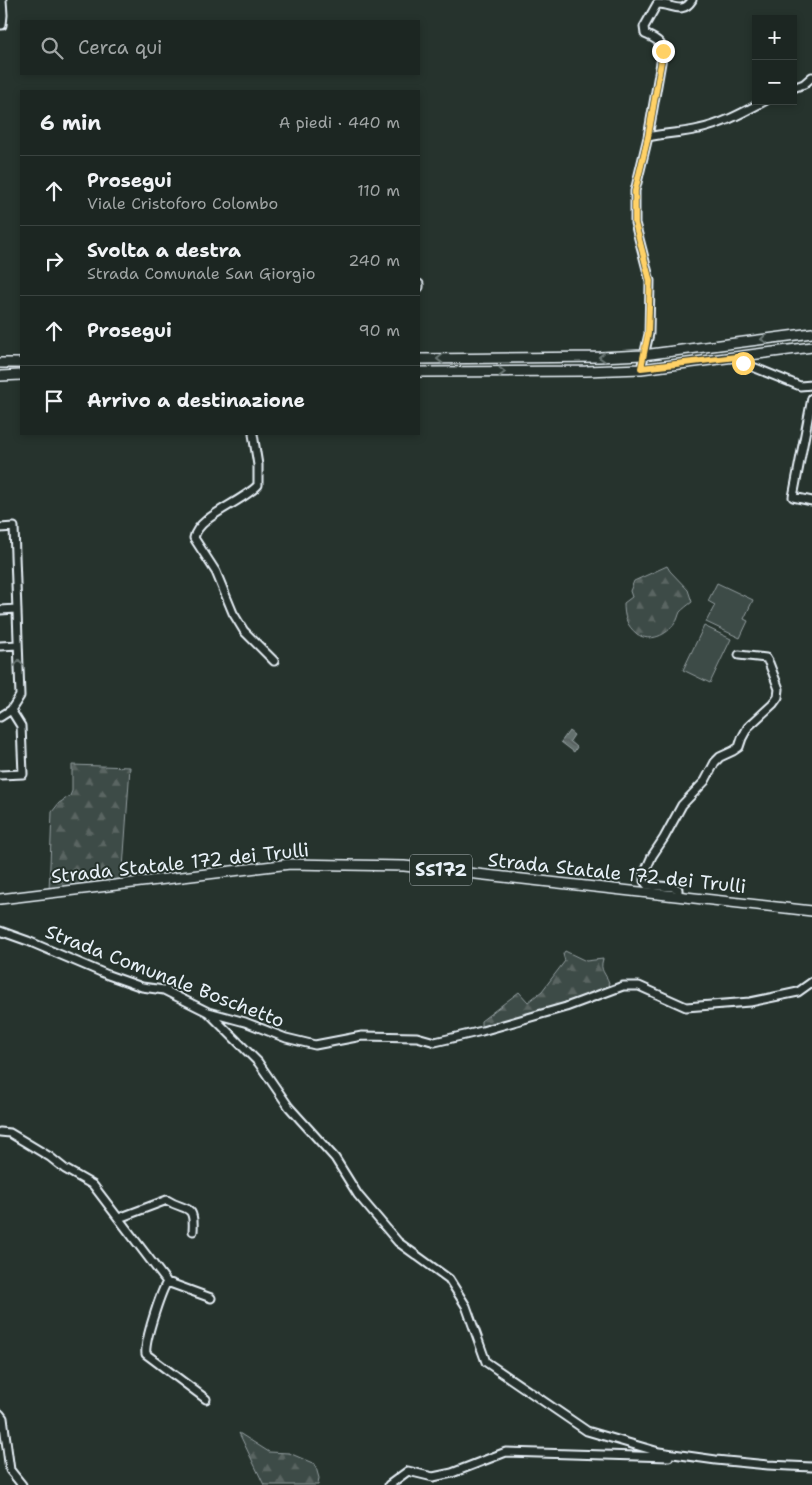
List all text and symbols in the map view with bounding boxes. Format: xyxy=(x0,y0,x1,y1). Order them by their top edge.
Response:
map controls xyxy=(752,15,797,105)
button: + xyxy=(752,15,797,60)
search box xyxy=(20,20,420,75)
icon: search xyxy=(38,34,66,62)
text: Cerca qui xyxy=(78,35,162,60)
route end xyxy=(652,40,675,63)
button: − xyxy=(752,60,797,105)
text: 6 min xyxy=(40,109,101,137)
text: A piedi · 440 m xyxy=(279,112,400,133)
text: Prosegui xyxy=(87,168,172,193)
icon: ahead xyxy=(40,177,68,205)
text: 110 m xyxy=(357,180,400,201)
text: Viale Cristoforo Colombo xyxy=(87,193,278,214)
text: Svolta a destra xyxy=(87,238,241,263)
icon: right xyxy=(40,247,68,275)
text: 240 m xyxy=(348,250,400,271)
text: Strada Comunale San Giorgio xyxy=(87,263,315,284)
icon: ahead xyxy=(40,317,68,345)
text: Prosegui xyxy=(87,318,172,343)
text: 90 m xyxy=(359,320,400,341)
one-way arrow xyxy=(759,333,767,344)
one-way arrow xyxy=(598,351,606,362)
route start xyxy=(732,352,755,375)
one-way arrow xyxy=(436,354,444,364)
one-way arrow xyxy=(499,366,507,377)
icon: arrive xyxy=(40,387,68,415)
text: Arrivo a destinazione xyxy=(87,388,305,413)
one-way arrow xyxy=(13,659,24,667)
street label: Strada Statale 172 dei Trulli xyxy=(50,837,310,889)
street label: Strada Statale 172 dei Trulli xyxy=(487,847,747,899)
road number: SS172 xyxy=(410,854,472,886)
street label: Strada Comunale Boschetto xyxy=(42,919,288,1033)

